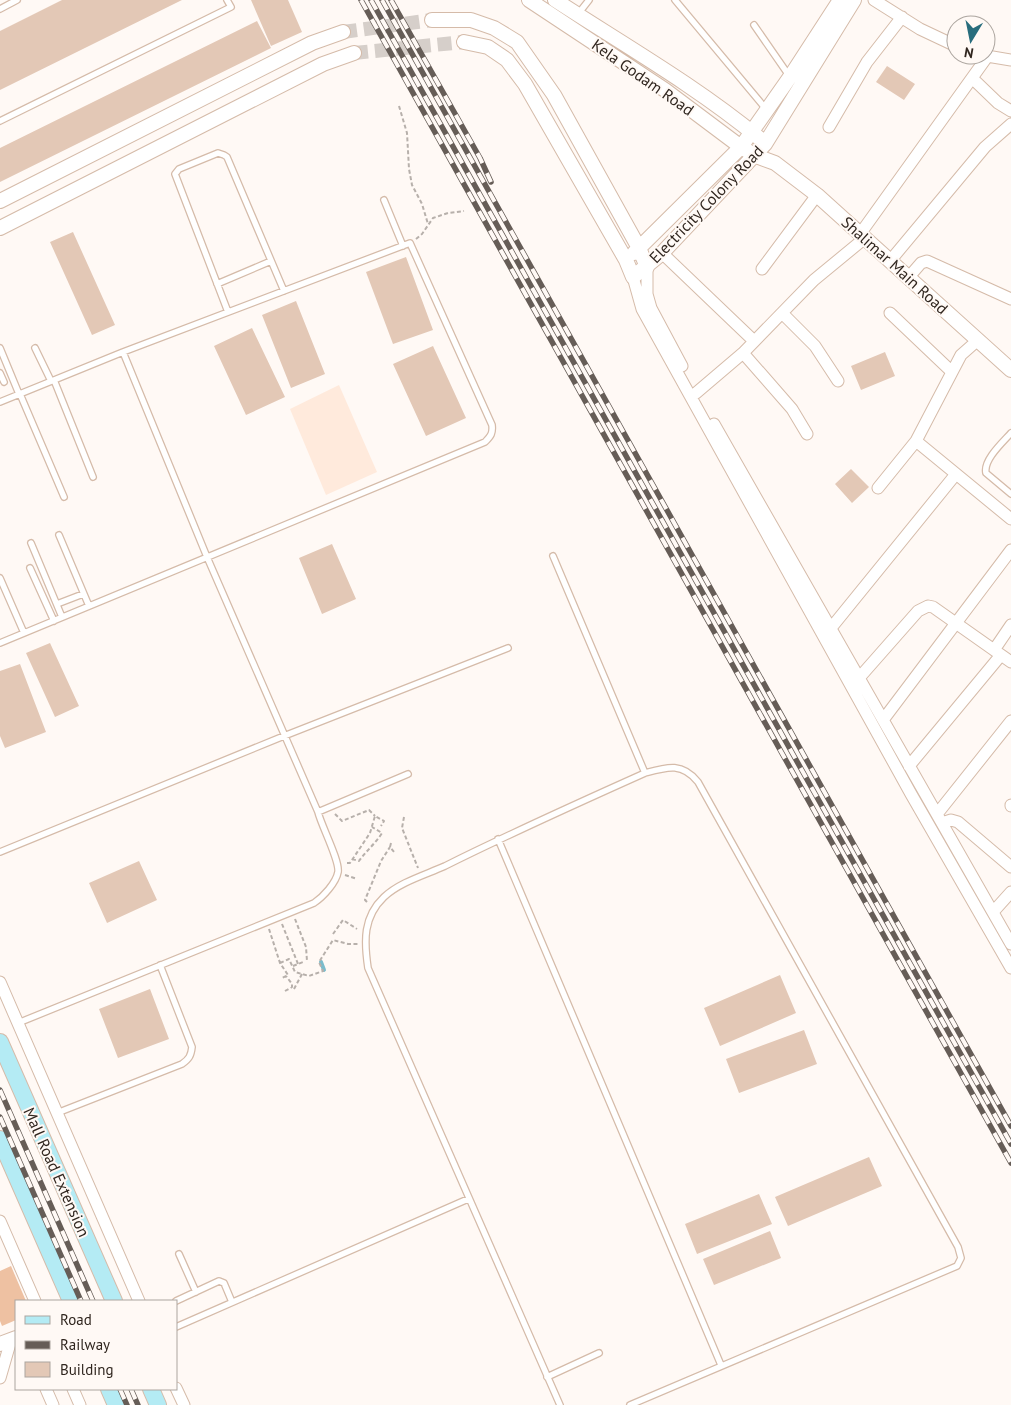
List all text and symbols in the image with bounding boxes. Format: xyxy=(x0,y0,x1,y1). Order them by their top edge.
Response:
north arrow xyxy=(946,15,996,65)
street label: Kela Godam Road xyxy=(588,34,698,120)
text: N xyxy=(963,43,975,62)
street label: Electricity Colony Road xyxy=(645,141,767,267)
street label: Shalimar Main Road xyxy=(838,212,952,318)
street label: Mall Road Extension xyxy=(19,1104,95,1240)
legend xyxy=(15,1300,178,1390)
text: Road xyxy=(60,1310,92,1329)
text: Railway xyxy=(60,1335,110,1354)
text: Building xyxy=(60,1360,114,1379)

